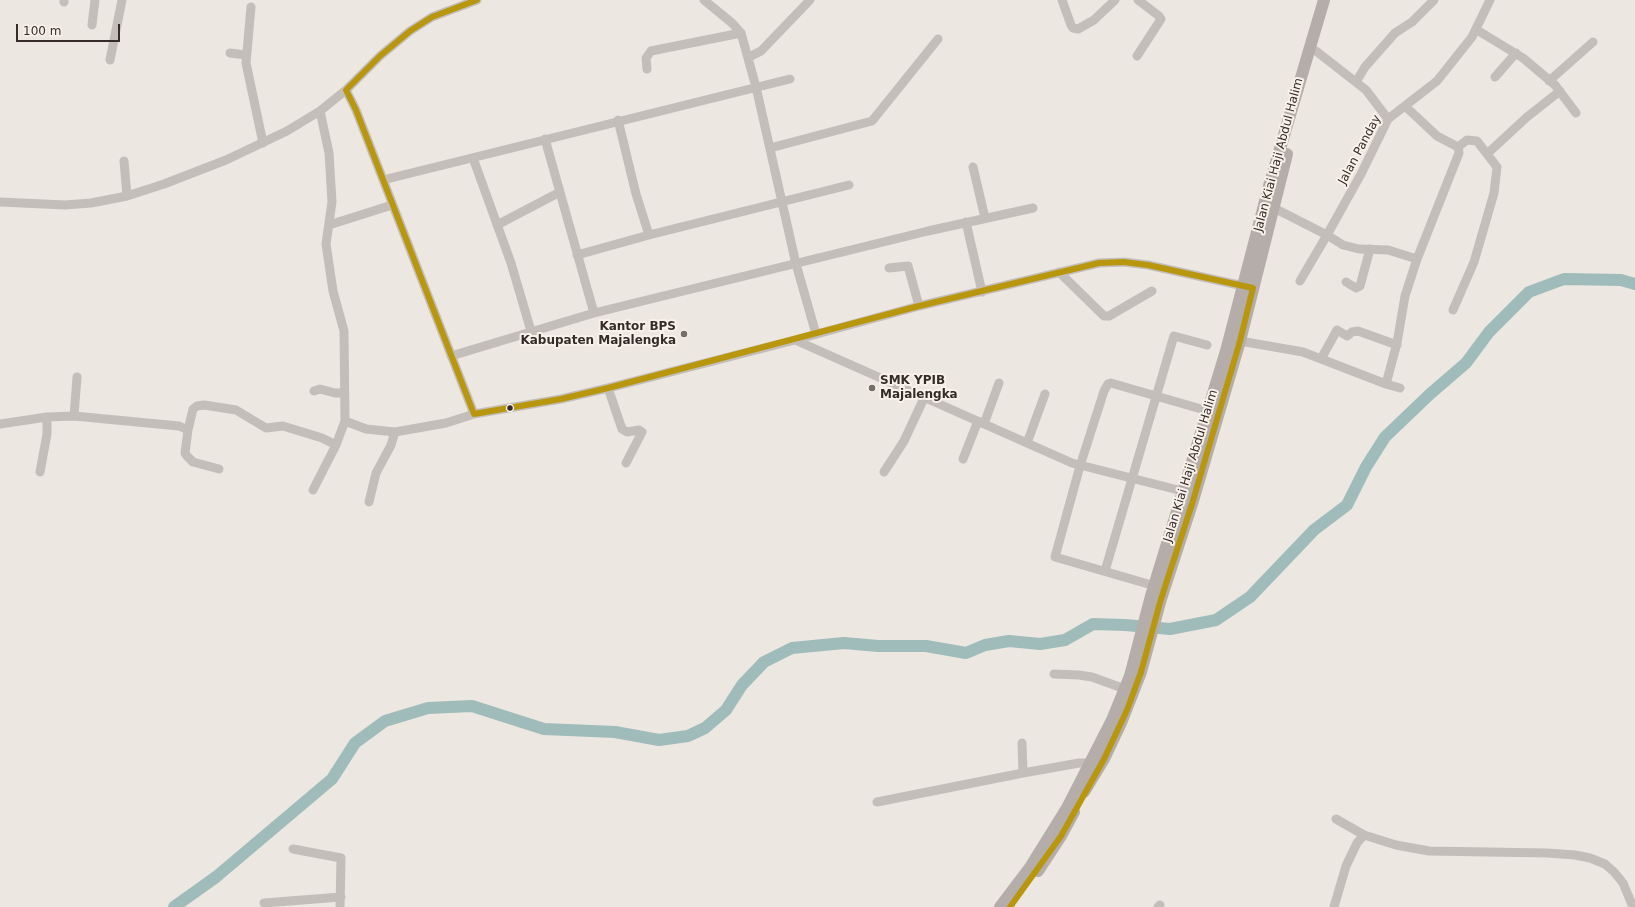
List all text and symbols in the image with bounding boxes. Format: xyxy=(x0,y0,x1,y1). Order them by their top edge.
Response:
scale bar xyxy=(18,16,122,42)
text: 100 m xyxy=(23,24,61,38)
street label: Jalan Kiai Haji Abdul Halim xyxy=(1252,77,1306,233)
street label: Jalan Panday xyxy=(1336,113,1384,187)
place label: Kantor BPS Kabupaten Majalengka xyxy=(520,320,676,348)
marker: Kantor BPS Kabupaten Majalengka xyxy=(679,329,689,339)
place label: SMK YPIB Majalengka xyxy=(880,374,958,402)
marker: SMK YPIB Majalengka xyxy=(867,383,877,393)
street label: Jalan Kiai Haji Abdul Halim xyxy=(1161,388,1221,544)
unlabelled marker xyxy=(505,403,515,413)

